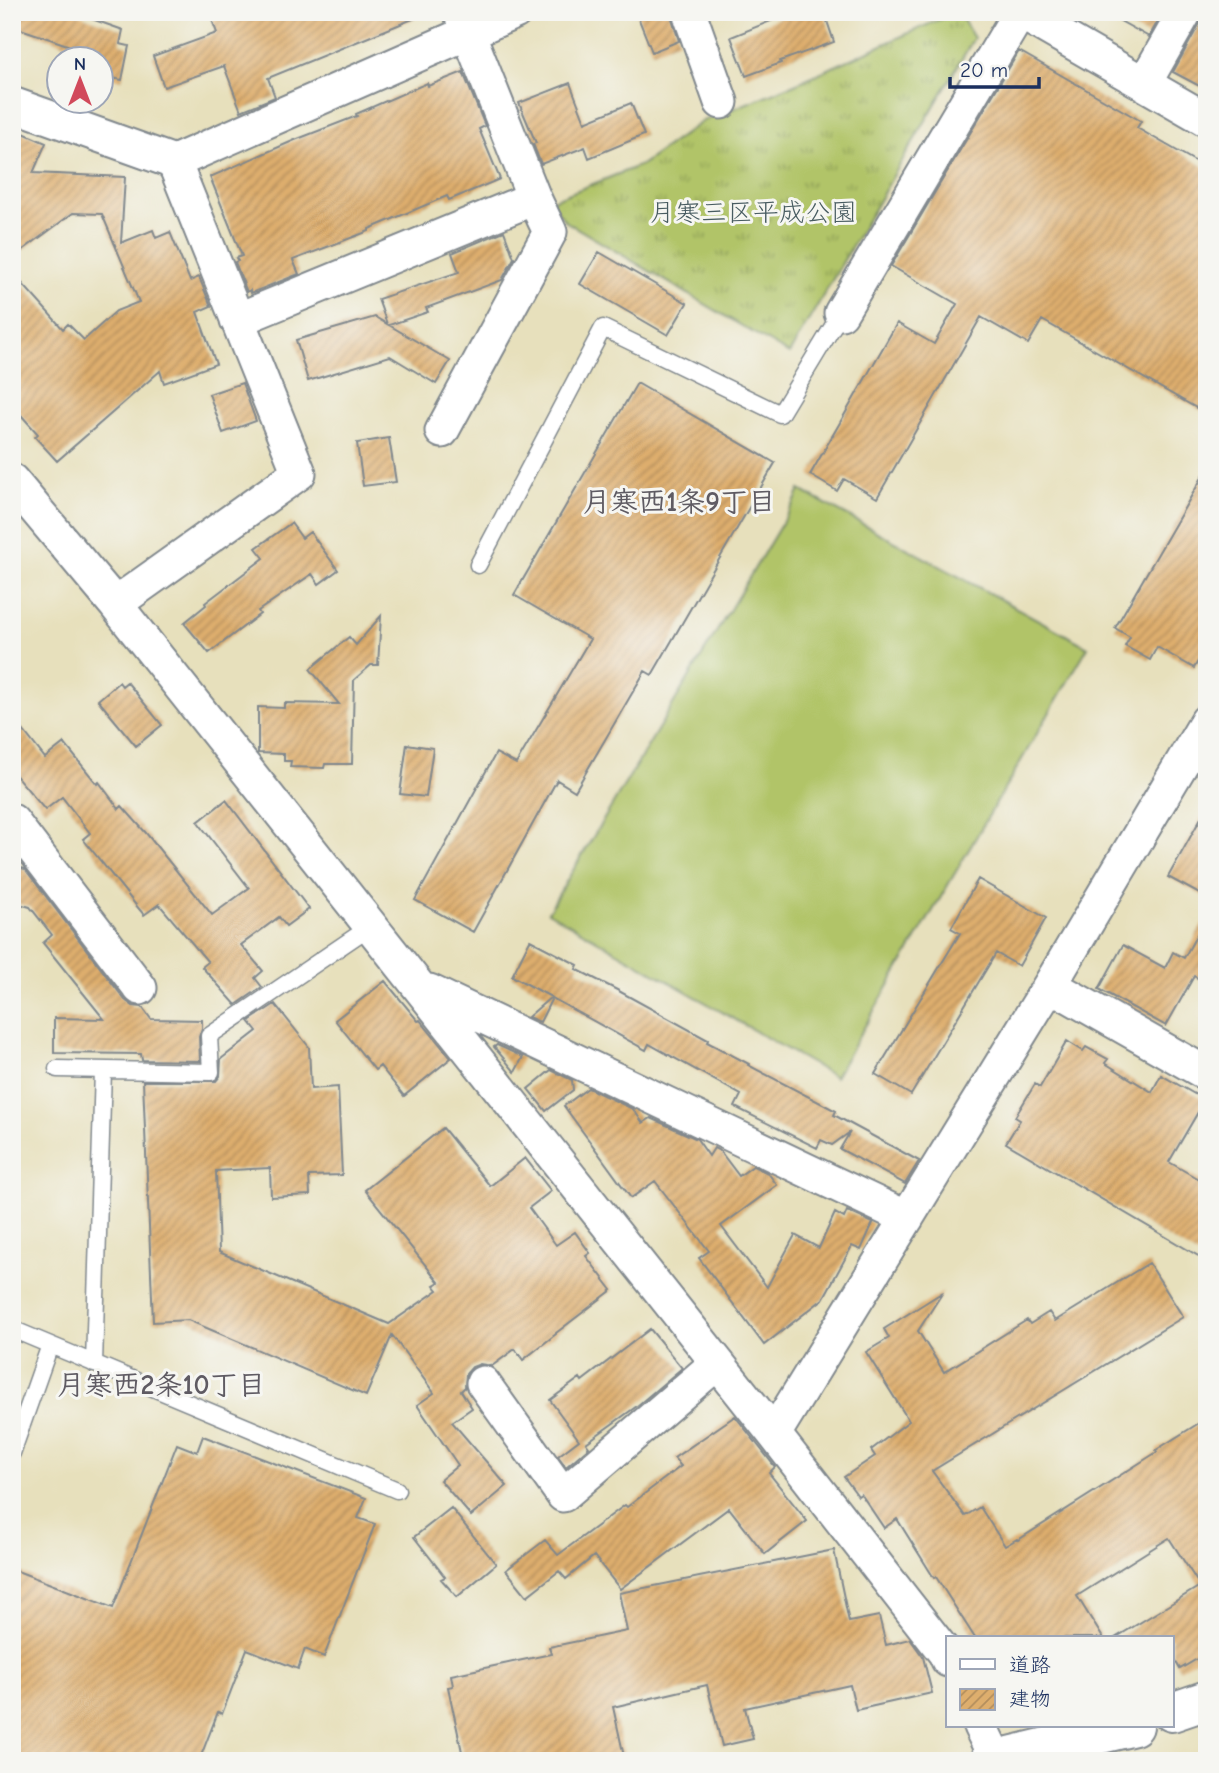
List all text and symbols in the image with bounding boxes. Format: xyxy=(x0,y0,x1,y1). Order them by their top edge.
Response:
north arrow xyxy=(46,46,116,116)
scale bar xyxy=(950,46,1039,90)
text: N xyxy=(74,53,86,75)
text: 20 m xyxy=(960,58,1008,82)
park label: 月寒三区平成公園 xyxy=(649,198,857,228)
district label: 月寒西1条9丁目 xyxy=(582,486,776,518)
district label: 月寒西2条10丁目 xyxy=(57,1369,265,1401)
legend xyxy=(946,1636,1174,1728)
text: 道路 xyxy=(1009,1653,1051,1677)
text: 建物 xyxy=(1009,1687,1051,1711)

